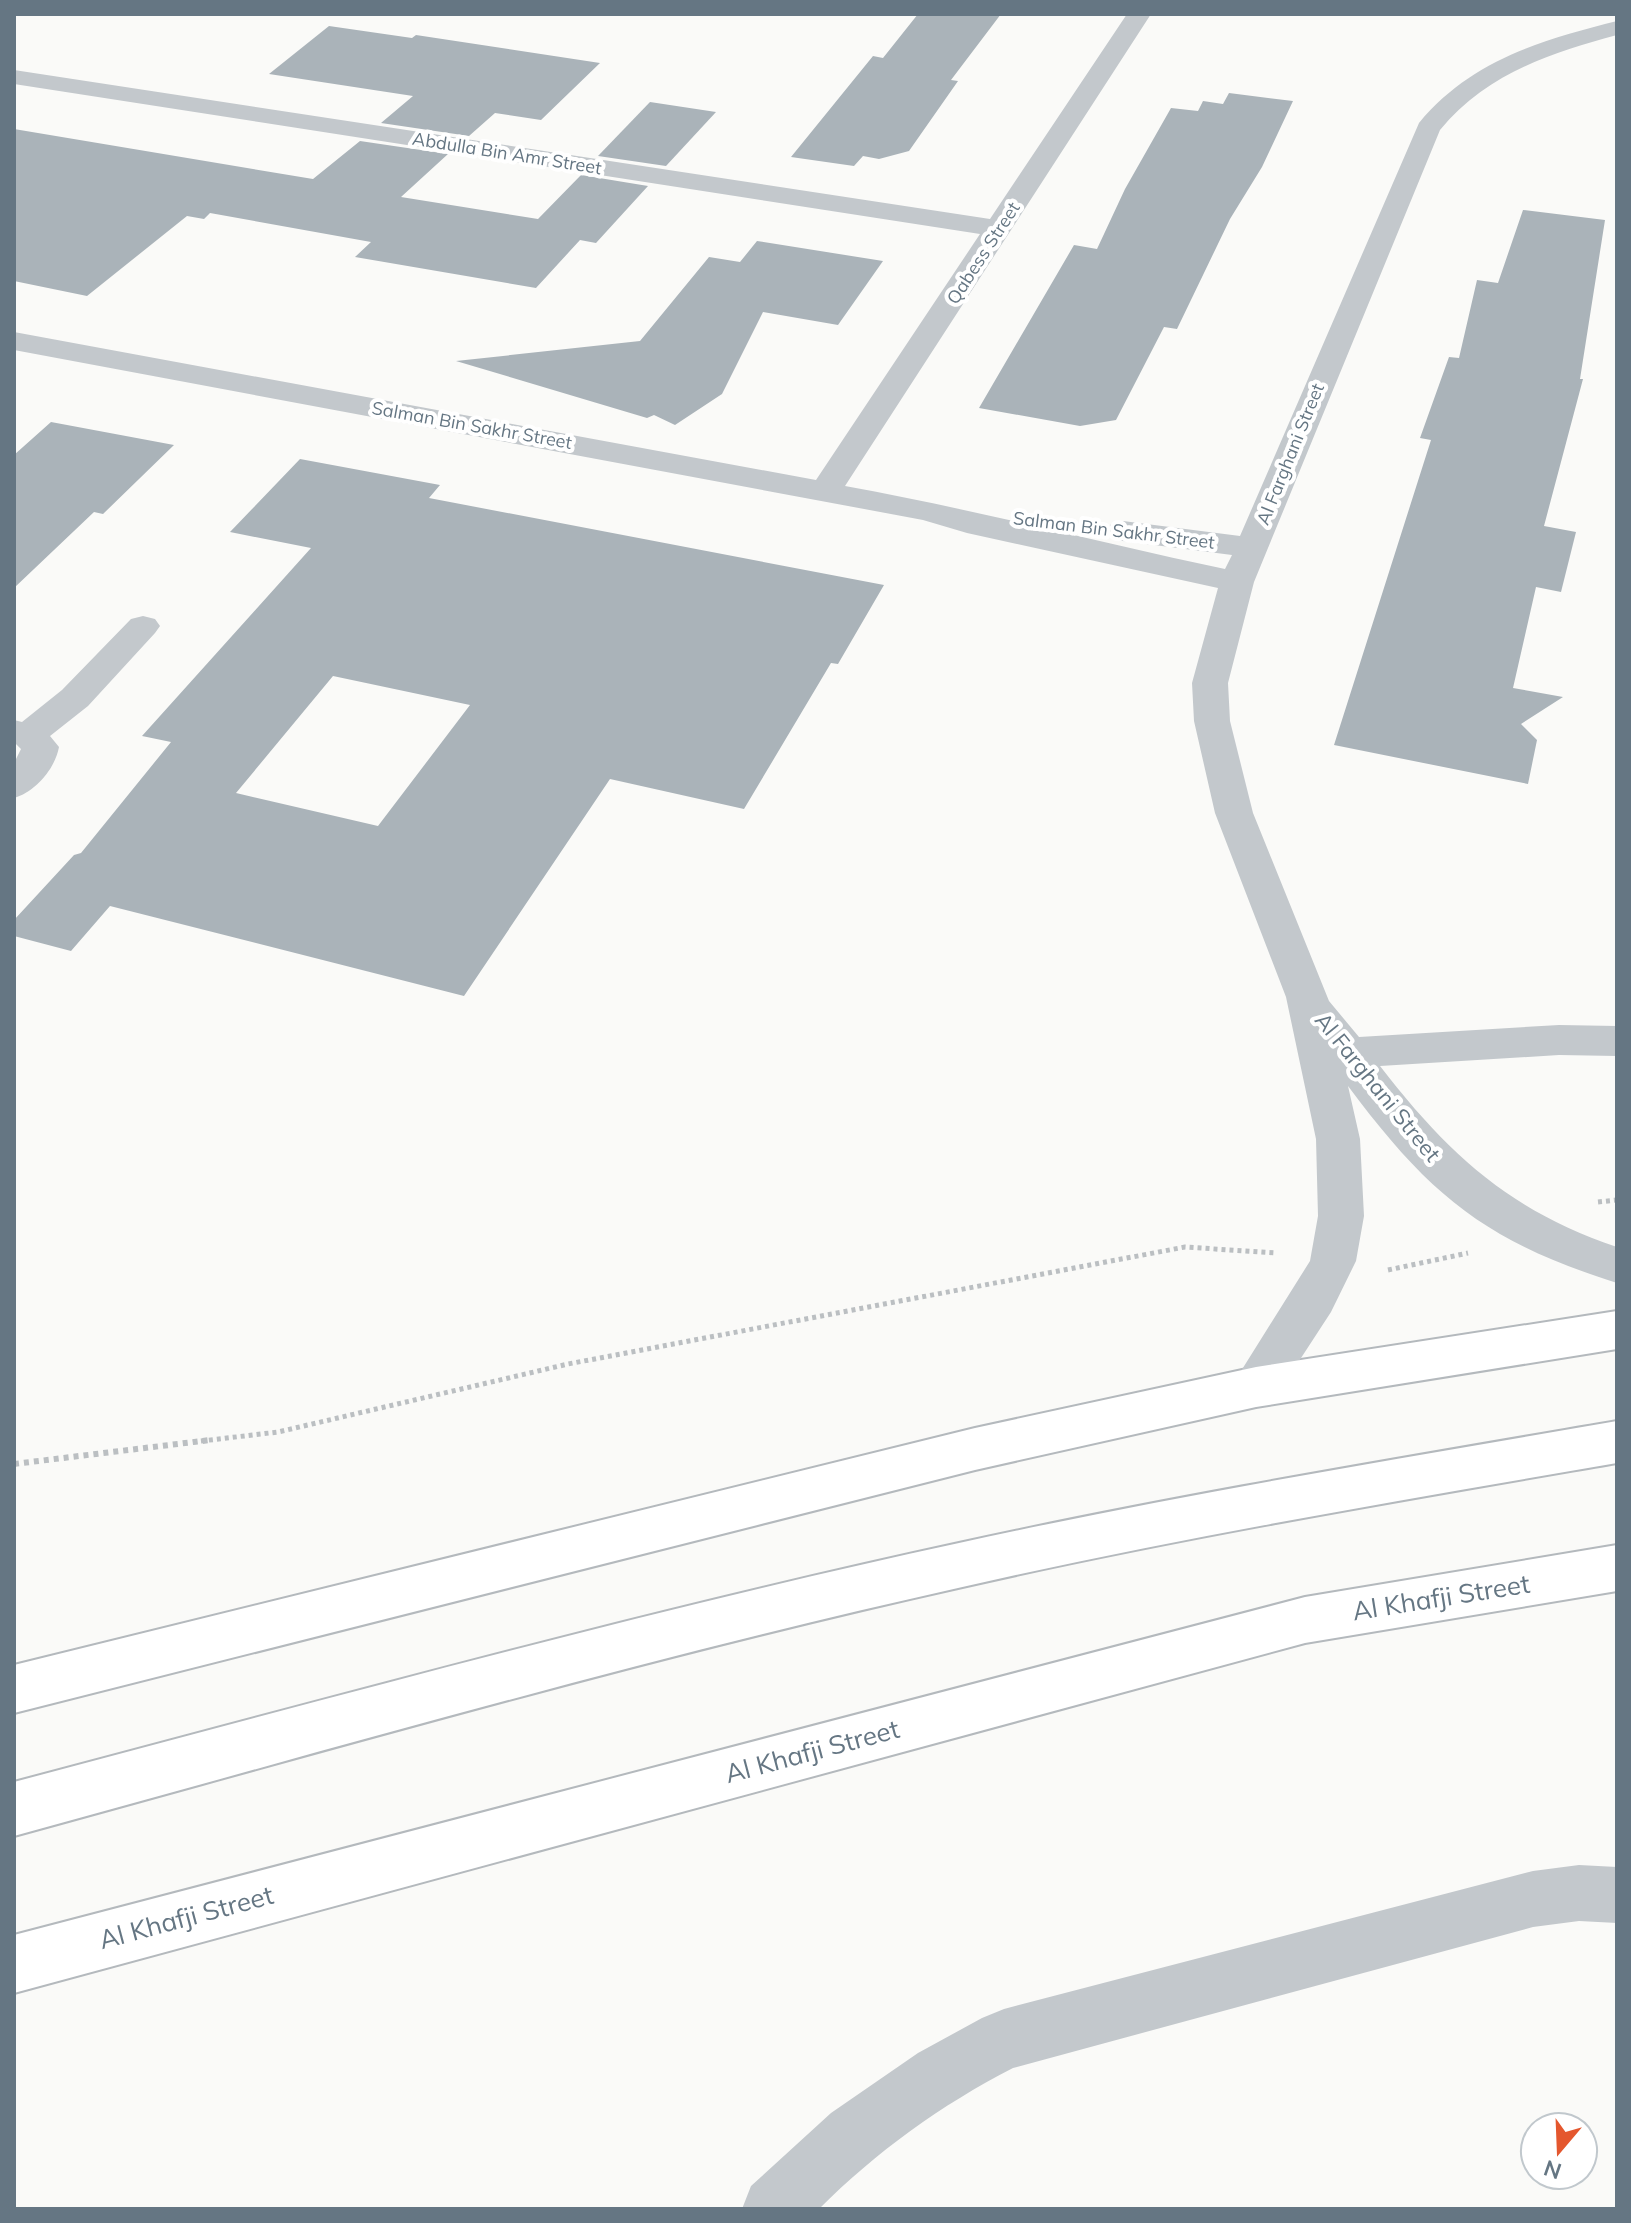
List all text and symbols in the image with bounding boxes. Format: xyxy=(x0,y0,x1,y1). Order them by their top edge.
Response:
street label: Abdulla Bin Amr Street xyxy=(411,127,603,179)
street label: Qabess Street xyxy=(941,197,1025,309)
street label: Al Farghani Street xyxy=(1251,380,1329,528)
street label: Salman Bin Sakhr Street xyxy=(370,396,574,454)
street label: Salman Bin Sakhr Street xyxy=(1012,506,1216,554)
street label: Al Farghani Street xyxy=(1309,1007,1447,1168)
street label: Al Khafji Street xyxy=(1350,1567,1532,1627)
street label: Al Khafji Street xyxy=(721,1712,903,1790)
street label: Al Khafji Street xyxy=(95,1878,277,1956)
north arrow xyxy=(1519,2111,1599,2191)
text: N xyxy=(1540,2154,1565,2186)

